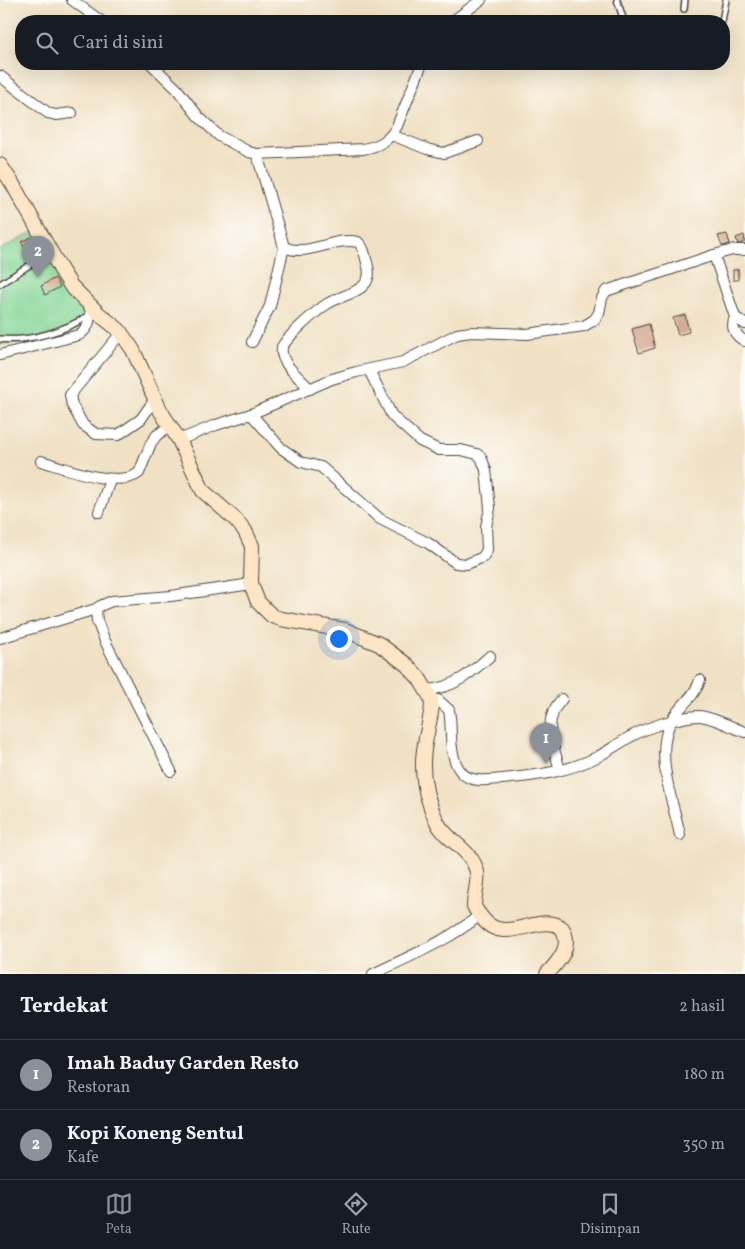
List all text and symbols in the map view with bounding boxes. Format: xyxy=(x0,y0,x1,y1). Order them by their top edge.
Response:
search box xyxy=(15,15,730,70)
icon: search xyxy=(33,29,61,57)
text: Cari di sini xyxy=(73,30,164,56)
pin: 2 xyxy=(22,236,54,277)
your location xyxy=(326,626,352,652)
pin: 1 xyxy=(530,723,562,764)
text: Terdekat xyxy=(20,992,108,1021)
text: 2 hasil xyxy=(679,996,725,1018)
text: Imah Baduy Garden Resto xyxy=(67,1051,299,1077)
text: 1 xyxy=(33,1064,39,1086)
text: 180 m xyxy=(684,1064,725,1086)
text: Restoran xyxy=(67,1077,130,1099)
text: Kopi Koneng Sentul xyxy=(67,1121,244,1147)
text: 2 xyxy=(32,1134,40,1156)
text: 350 m xyxy=(682,1134,725,1156)
text: Kafe xyxy=(67,1147,99,1169)
tab: Peta xyxy=(105,1190,133,1239)
tab: Rute xyxy=(342,1190,371,1239)
tab: Disimpan xyxy=(580,1190,640,1239)

